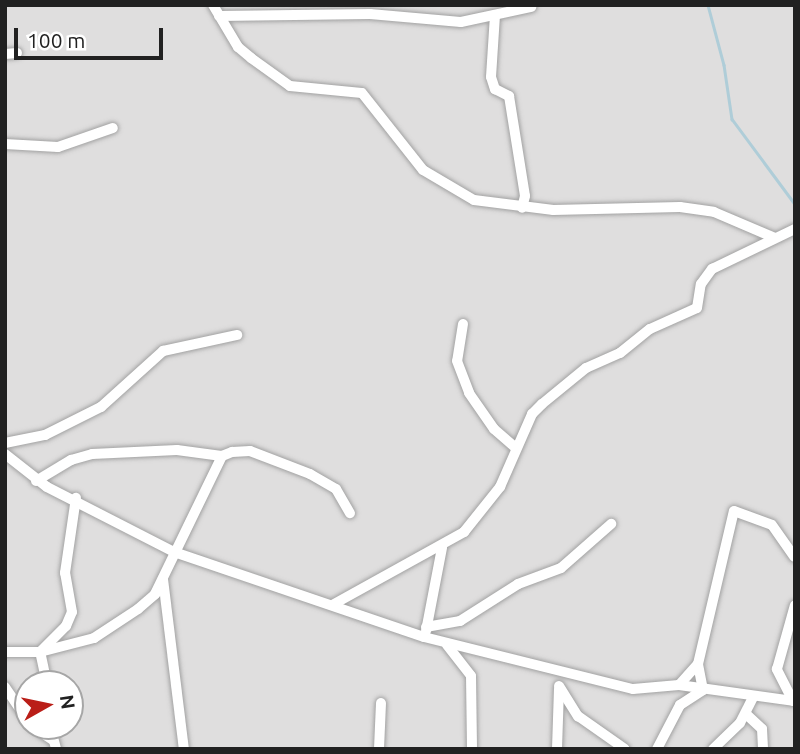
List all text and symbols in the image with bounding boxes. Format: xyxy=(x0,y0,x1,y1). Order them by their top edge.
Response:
scale bar xyxy=(18,14,166,58)
text: 100 m xyxy=(27,28,85,52)
north arrow xyxy=(14,670,84,740)
text: N xyxy=(56,693,80,711)

